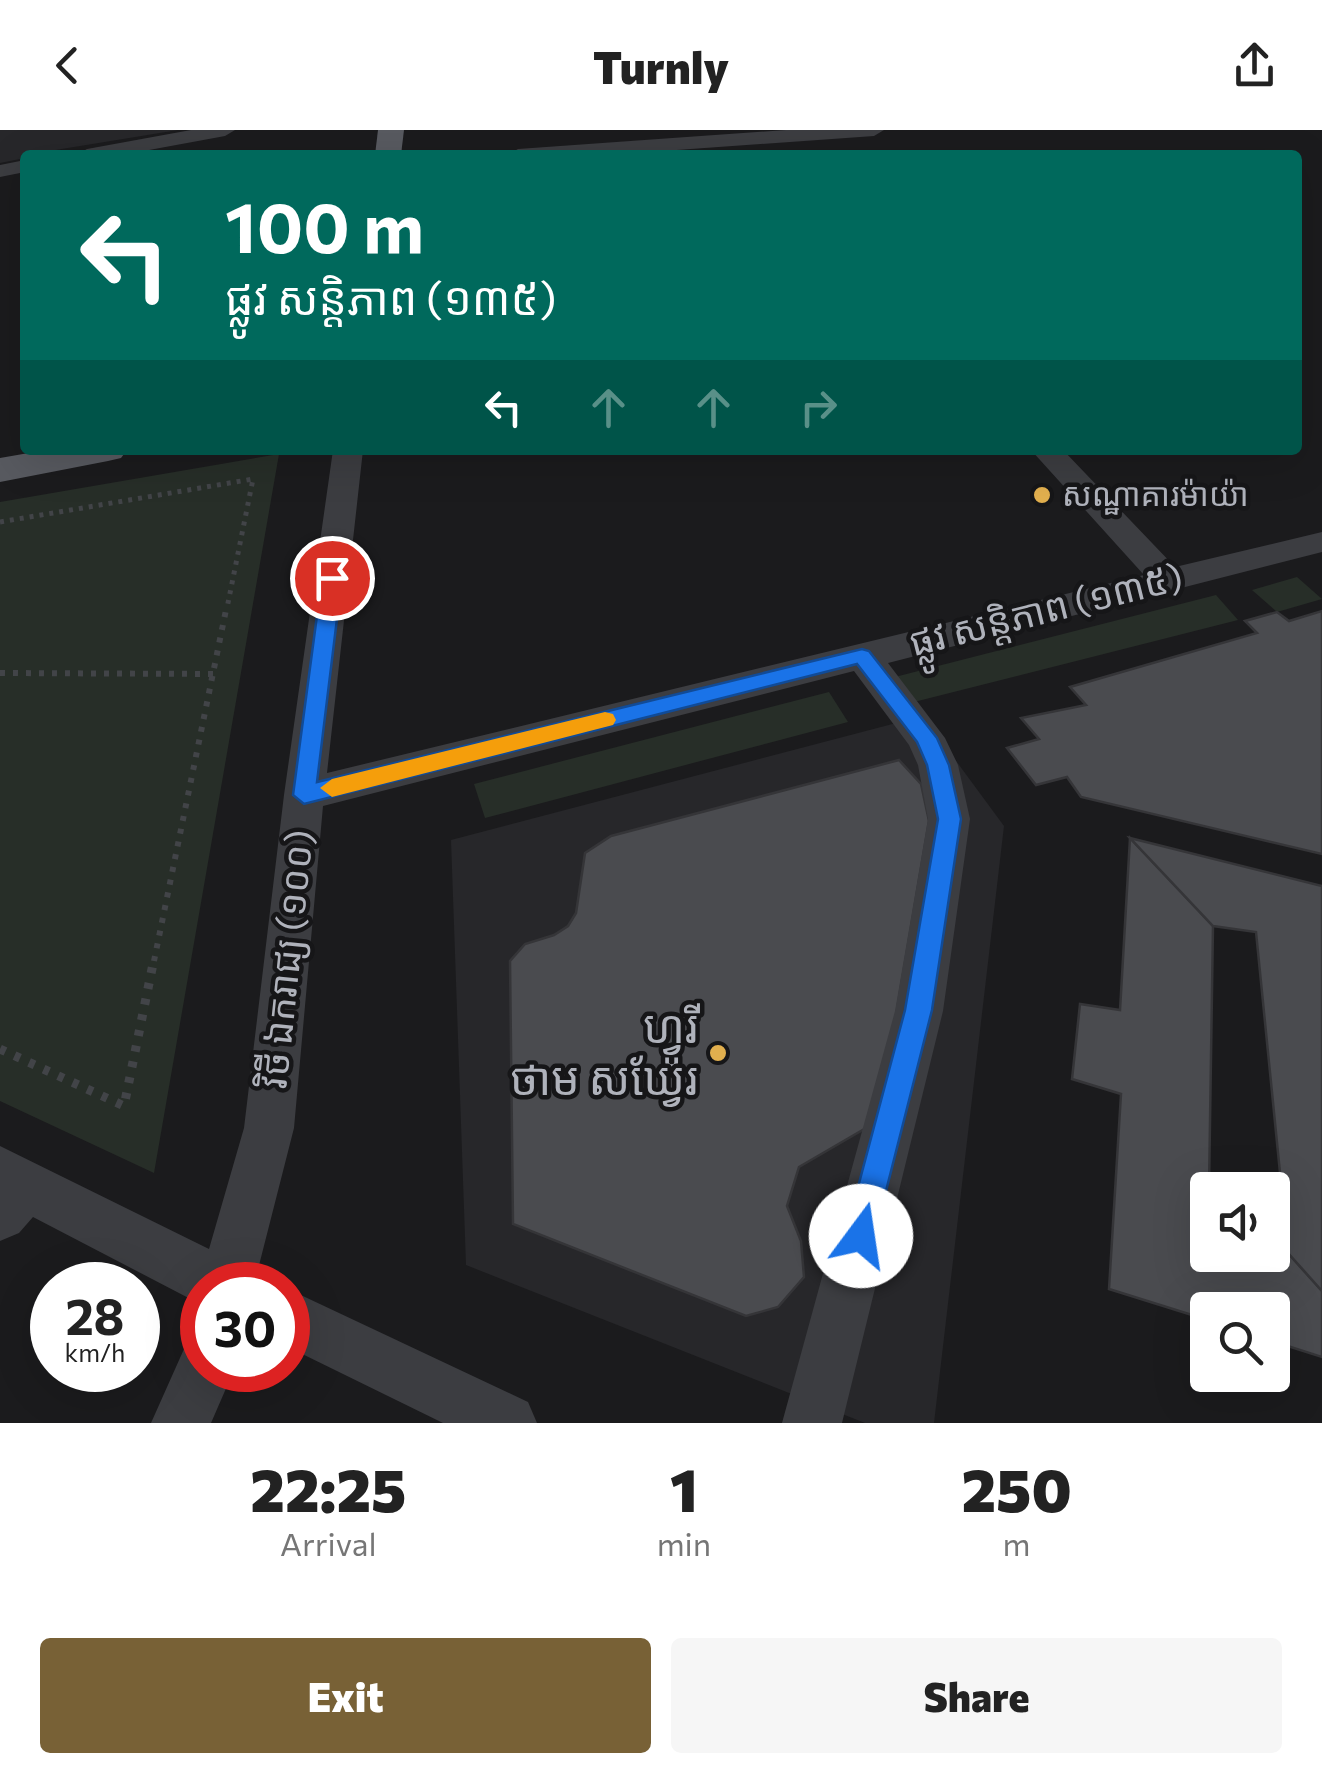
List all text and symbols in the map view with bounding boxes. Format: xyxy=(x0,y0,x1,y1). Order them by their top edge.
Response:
icon: back xyxy=(40,38,95,93)
text: Turnly xyxy=(593,38,729,93)
icon: share xyxy=(1227,38,1282,93)
text: 100 m xyxy=(225,182,424,267)
icon: left xyxy=(60,190,190,320)
text: ផ្លូវ សន្តិភាព (១៣៥) xyxy=(225,269,556,324)
icon: left xyxy=(476,380,531,435)
icon: ahead xyxy=(581,380,636,435)
icon: ahead xyxy=(686,380,741,435)
icon: right xyxy=(791,380,846,435)
place label: សណ្ឋាគារម៉ាយ៉ា xyxy=(1062,473,1249,515)
marker: សណ្ឋាគារម៉ាយ៉ា xyxy=(1031,484,1053,506)
pin xyxy=(290,536,375,621)
icon: arrive xyxy=(305,551,360,606)
street label: ផ្លូវ សន្តិភាព (១៣៥) xyxy=(904,551,1190,676)
street label: វិថី ឯករាជ្យ (១០០) xyxy=(248,827,323,1091)
place label: ហ្វូរី ថាម សឃ្វែរ xyxy=(510,997,700,1107)
marker: ហ្វូរី ថាម សឃ្វែរ xyxy=(707,1042,729,1064)
map controls xyxy=(1190,1172,1290,1392)
button: sound xyxy=(1190,1172,1290,1272)
position arrow xyxy=(809,1184,913,1288)
speed limit sign: 30 xyxy=(180,1262,310,1392)
text: 28 xyxy=(65,1284,125,1345)
button: search xyxy=(1190,1292,1290,1392)
text: km/h xyxy=(65,1337,125,1367)
text: 22:25 xyxy=(250,1451,406,1524)
text: 1 xyxy=(670,1451,698,1524)
text: 250 xyxy=(961,1451,1072,1524)
text: Arrival xyxy=(280,1523,377,1563)
text: min xyxy=(657,1523,711,1563)
text: m xyxy=(1003,1523,1031,1563)
button: Exit xyxy=(40,1638,651,1753)
button: Share xyxy=(671,1638,1282,1753)

